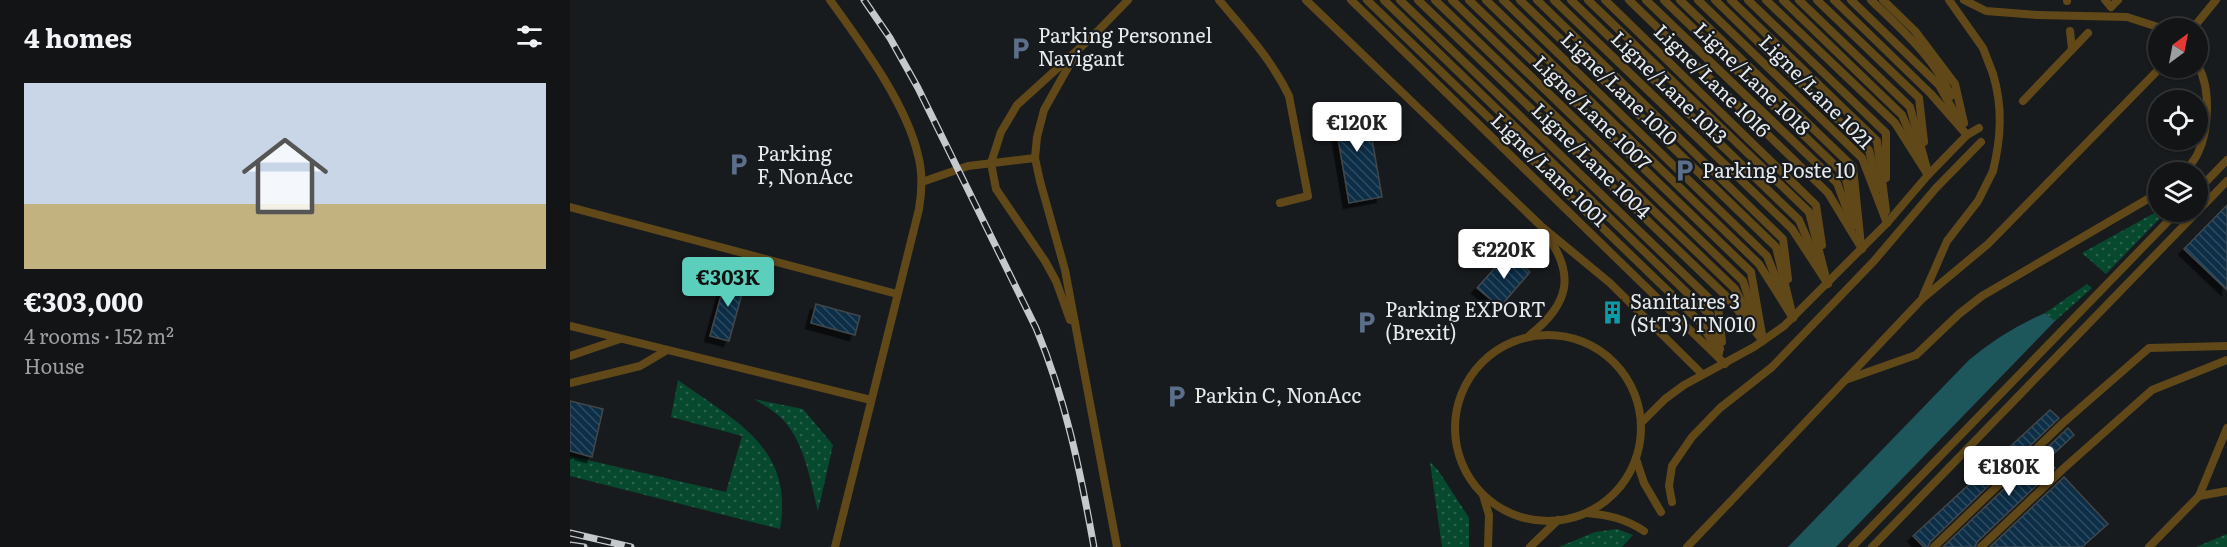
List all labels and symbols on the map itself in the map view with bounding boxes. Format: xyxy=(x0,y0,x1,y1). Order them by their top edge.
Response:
street label: Ligne/Lane 1018 xyxy=(1688,14,1819,141)
street label: Ligne/Lane 1016 xyxy=(1648,16,1779,143)
north arrow xyxy=(2148,18,2208,78)
place label: Parking Personnel Navigant xyxy=(1038,19,1212,72)
street label: Ligne/Lane 1013 xyxy=(1605,23,1736,150)
street label: Ligne/Lane 1010 xyxy=(1555,24,1686,151)
street label: Ligne/Lane 1021 xyxy=(1753,27,1881,155)
parking icon: Parking Personnel Navigant xyxy=(1007,35,1033,61)
street label: Ligne/Lane 1007 xyxy=(1527,47,1660,176)
street label: Ligne/Lane 1004 xyxy=(1526,95,1659,224)
pin: €120K xyxy=(1315,102,1399,153)
street label: Ligne/Lane 1001 xyxy=(1485,105,1616,232)
place label: Parking F, NonAcc xyxy=(757,137,853,190)
parking icon: Parking F, NonAcc xyxy=(726,152,752,178)
place label: Parking Poste 10 xyxy=(1702,154,1855,184)
parking icon: Parking Poste 10 xyxy=(1671,158,1697,184)
pin: €220K xyxy=(1462,229,1546,280)
pin: €303K xyxy=(686,257,770,308)
place label: Sanitaires 3 (StT3) TN010 xyxy=(1630,285,1755,338)
place label: Parking EXPORT (Brexit) xyxy=(1385,293,1546,346)
building icon: Sanitaires 3 (StT3) TN010 xyxy=(1599,300,1625,326)
parking icon: Parking EXPORT (Brexit) xyxy=(1354,309,1380,335)
place label: Parkin C, NonAcc xyxy=(1194,379,1361,409)
parking icon: Parkin C, NonAcc xyxy=(1163,383,1189,409)
pin: €180K xyxy=(1967,446,2051,497)

